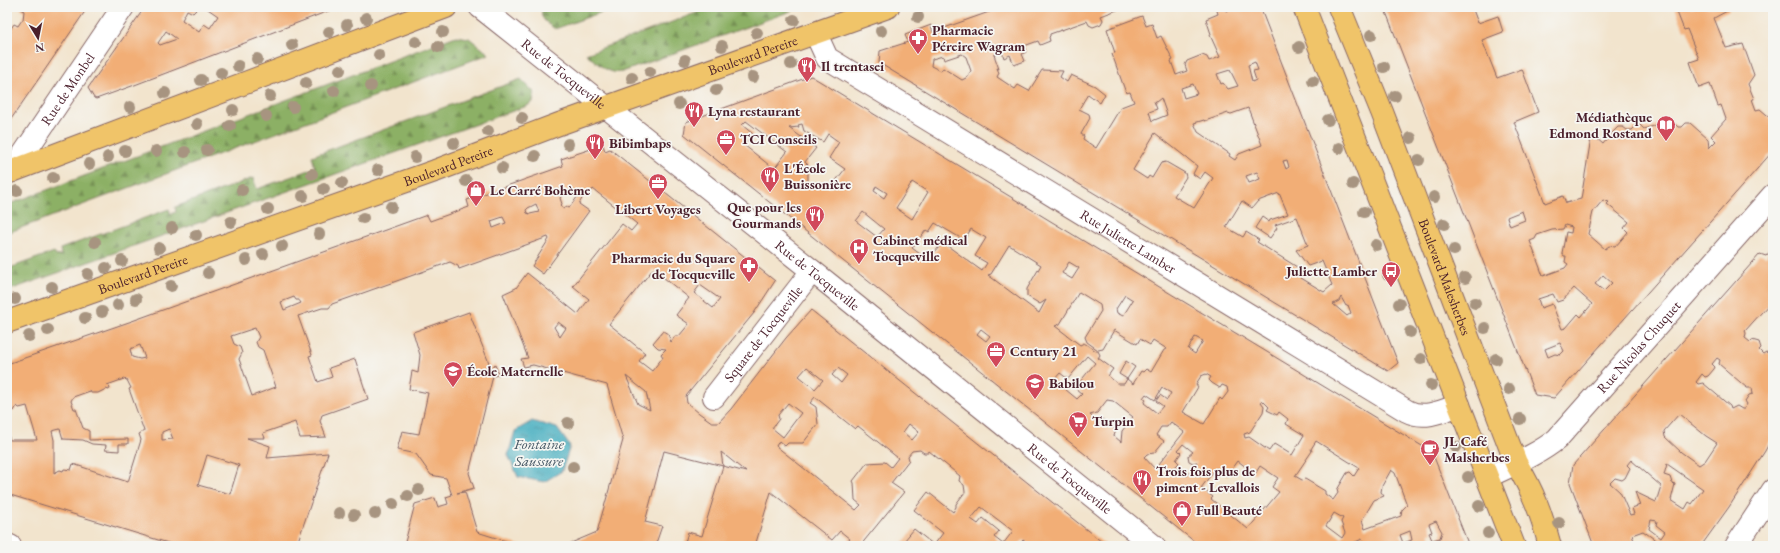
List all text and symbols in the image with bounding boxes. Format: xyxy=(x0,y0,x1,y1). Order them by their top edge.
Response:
north arrow xyxy=(18,18,58,58)
place label: Pharmacie Péreire Wagram xyxy=(932,21,1026,55)
pharmacy icon: Pharmacie Péreire Wagram xyxy=(907,27,929,55)
street label: Boulevard Pereire xyxy=(705,31,800,79)
street label: Rue de Tocqueville xyxy=(518,34,610,113)
text: N xyxy=(34,40,45,56)
street label: Rue de Monbel xyxy=(37,49,99,129)
restaurant icon: Il trentasei xyxy=(796,55,818,83)
place label: Il trentasei xyxy=(821,57,884,75)
restaurant icon: Lyna restaurant xyxy=(683,100,705,128)
place label: Lyna restaurant xyxy=(708,102,801,120)
place label: Médiathèque Edmond Rostand xyxy=(1549,108,1652,142)
library icon: Médiathèque Edmond Rostand xyxy=(1655,114,1677,142)
office icon: TCI Conseils xyxy=(715,128,737,156)
place label: TCI Conseils xyxy=(740,130,817,148)
restaurant icon: Bibimbaps xyxy=(584,132,606,160)
place label: Bibimbaps xyxy=(609,134,671,152)
street label: Boulevard Pereire xyxy=(401,141,496,190)
place label: L'École Buissonière xyxy=(784,159,851,193)
restaurant icon: L'École Buissonière xyxy=(759,165,781,193)
office icon: Libert Voyages xyxy=(647,172,669,200)
shop icon: Le Carré Bohème xyxy=(465,179,487,207)
place label: Le Carré Bohème xyxy=(490,181,591,199)
place label: Que pour les Gourmands xyxy=(727,198,801,232)
place label: Libert Voyages xyxy=(615,200,701,218)
restaurant icon: Que pour les Gourmands xyxy=(804,204,826,232)
street label: Rue Juliette Lamber xyxy=(1077,205,1180,278)
street label: Boulevard Malesherbes xyxy=(1415,216,1476,338)
place label: Cabinet médical Tocqueville xyxy=(873,231,968,265)
street label: Rue de Tocqueville xyxy=(771,236,864,315)
hospital icon: Cabinet médical Tocqueville xyxy=(848,237,870,265)
place label: Pharmacie du Square de Tocqueville xyxy=(612,249,735,283)
street label: Boulevard Pereire xyxy=(96,250,191,298)
pharmacy icon: Pharmacie du Square de Tocqueville xyxy=(738,255,760,283)
bus stop icon: Juliette Lamber xyxy=(1380,260,1402,288)
place label: Juliette Lamber xyxy=(1284,262,1377,280)
street label: Square de Tocqueville xyxy=(720,282,807,386)
street label: Rue Nicolas Chuquet xyxy=(1593,296,1685,397)
office icon: Century 21 xyxy=(985,340,1007,368)
place label: Century 21 xyxy=(1010,342,1077,360)
school or university icon: École Maternelle xyxy=(442,360,464,388)
place label: École Maternelle xyxy=(467,362,564,380)
school or university icon: Babilou xyxy=(1024,372,1046,400)
place label: Babilou xyxy=(1049,374,1094,392)
supermarket icon: Turpin xyxy=(1067,410,1089,438)
place label: Turpin xyxy=(1092,412,1134,430)
place label: JL Café Malsherbes xyxy=(1442,432,1510,466)
water label: Fontaine Saussure xyxy=(513,434,565,470)
cafe icon: JL Café Malsherbes xyxy=(1419,438,1441,466)
street label: Rue de Tocqueville xyxy=(1024,439,1116,518)
place label: Trois fois plus de piment - Levallois xyxy=(1156,462,1260,496)
restaurant icon: Trois fois plus de piment - Levallois xyxy=(1131,468,1153,496)
shop icon: Full Beauté xyxy=(1171,499,1193,527)
place label: Full Beauté xyxy=(1196,501,1262,519)

